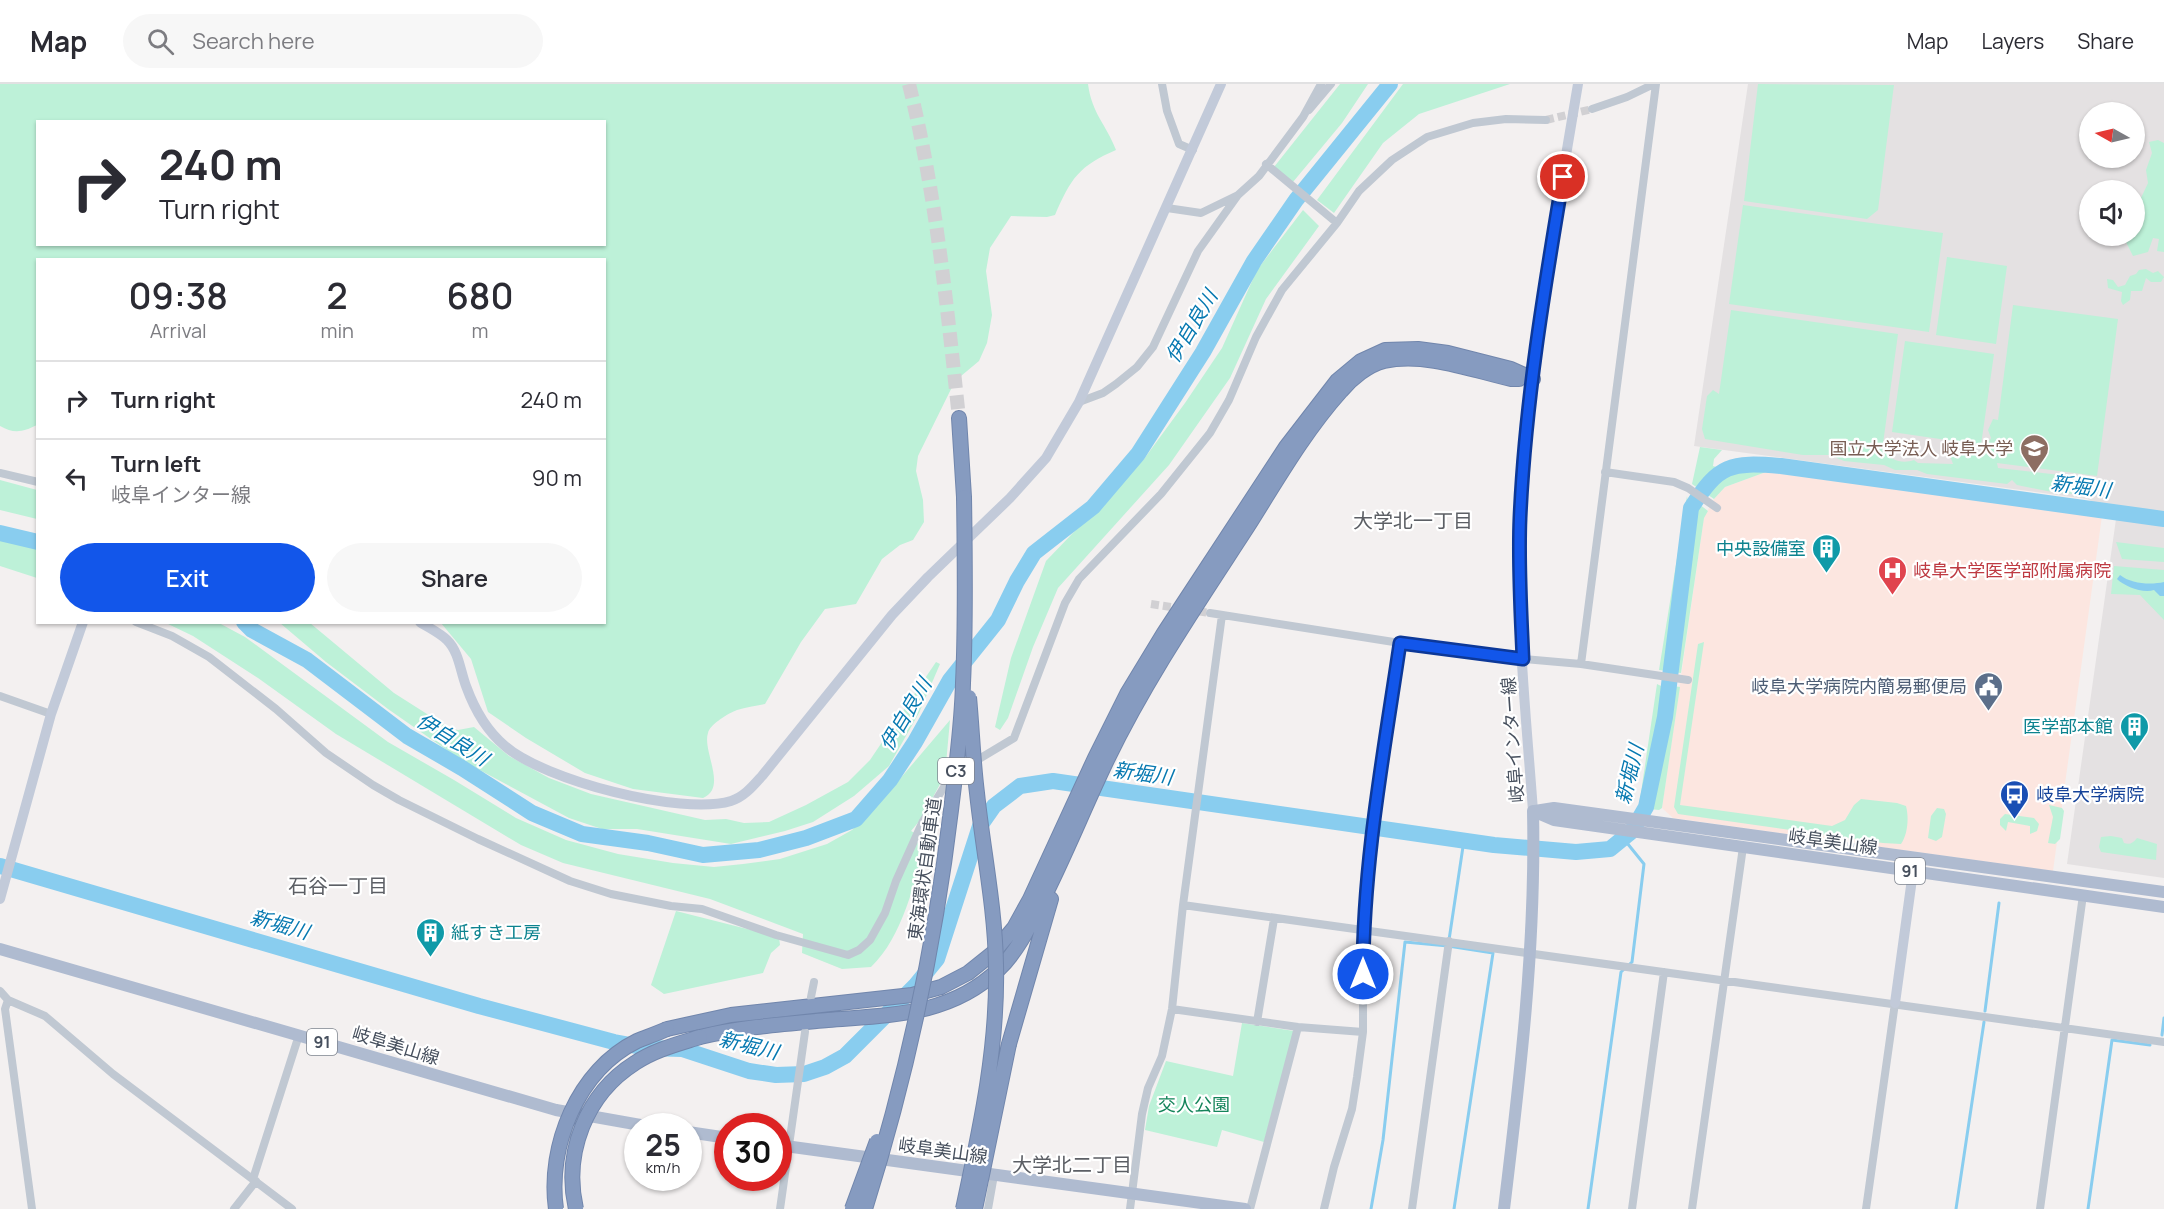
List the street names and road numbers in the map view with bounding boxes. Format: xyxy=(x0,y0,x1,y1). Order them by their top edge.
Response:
street label: 岐阜インター線 xyxy=(1496,676,1528,804)
road number: C3 xyxy=(938,758,974,784)
street label: 東海環状自動車道 xyxy=(902,796,946,942)
street label: 岐阜美山線 xyxy=(1787,823,1879,859)
road number: 91 xyxy=(1895,858,1925,884)
street label: 岐阜美山線 xyxy=(349,1020,443,1070)
road number: 91 xyxy=(307,1029,337,1055)
street label: 岐阜美山線 xyxy=(897,1132,989,1168)

